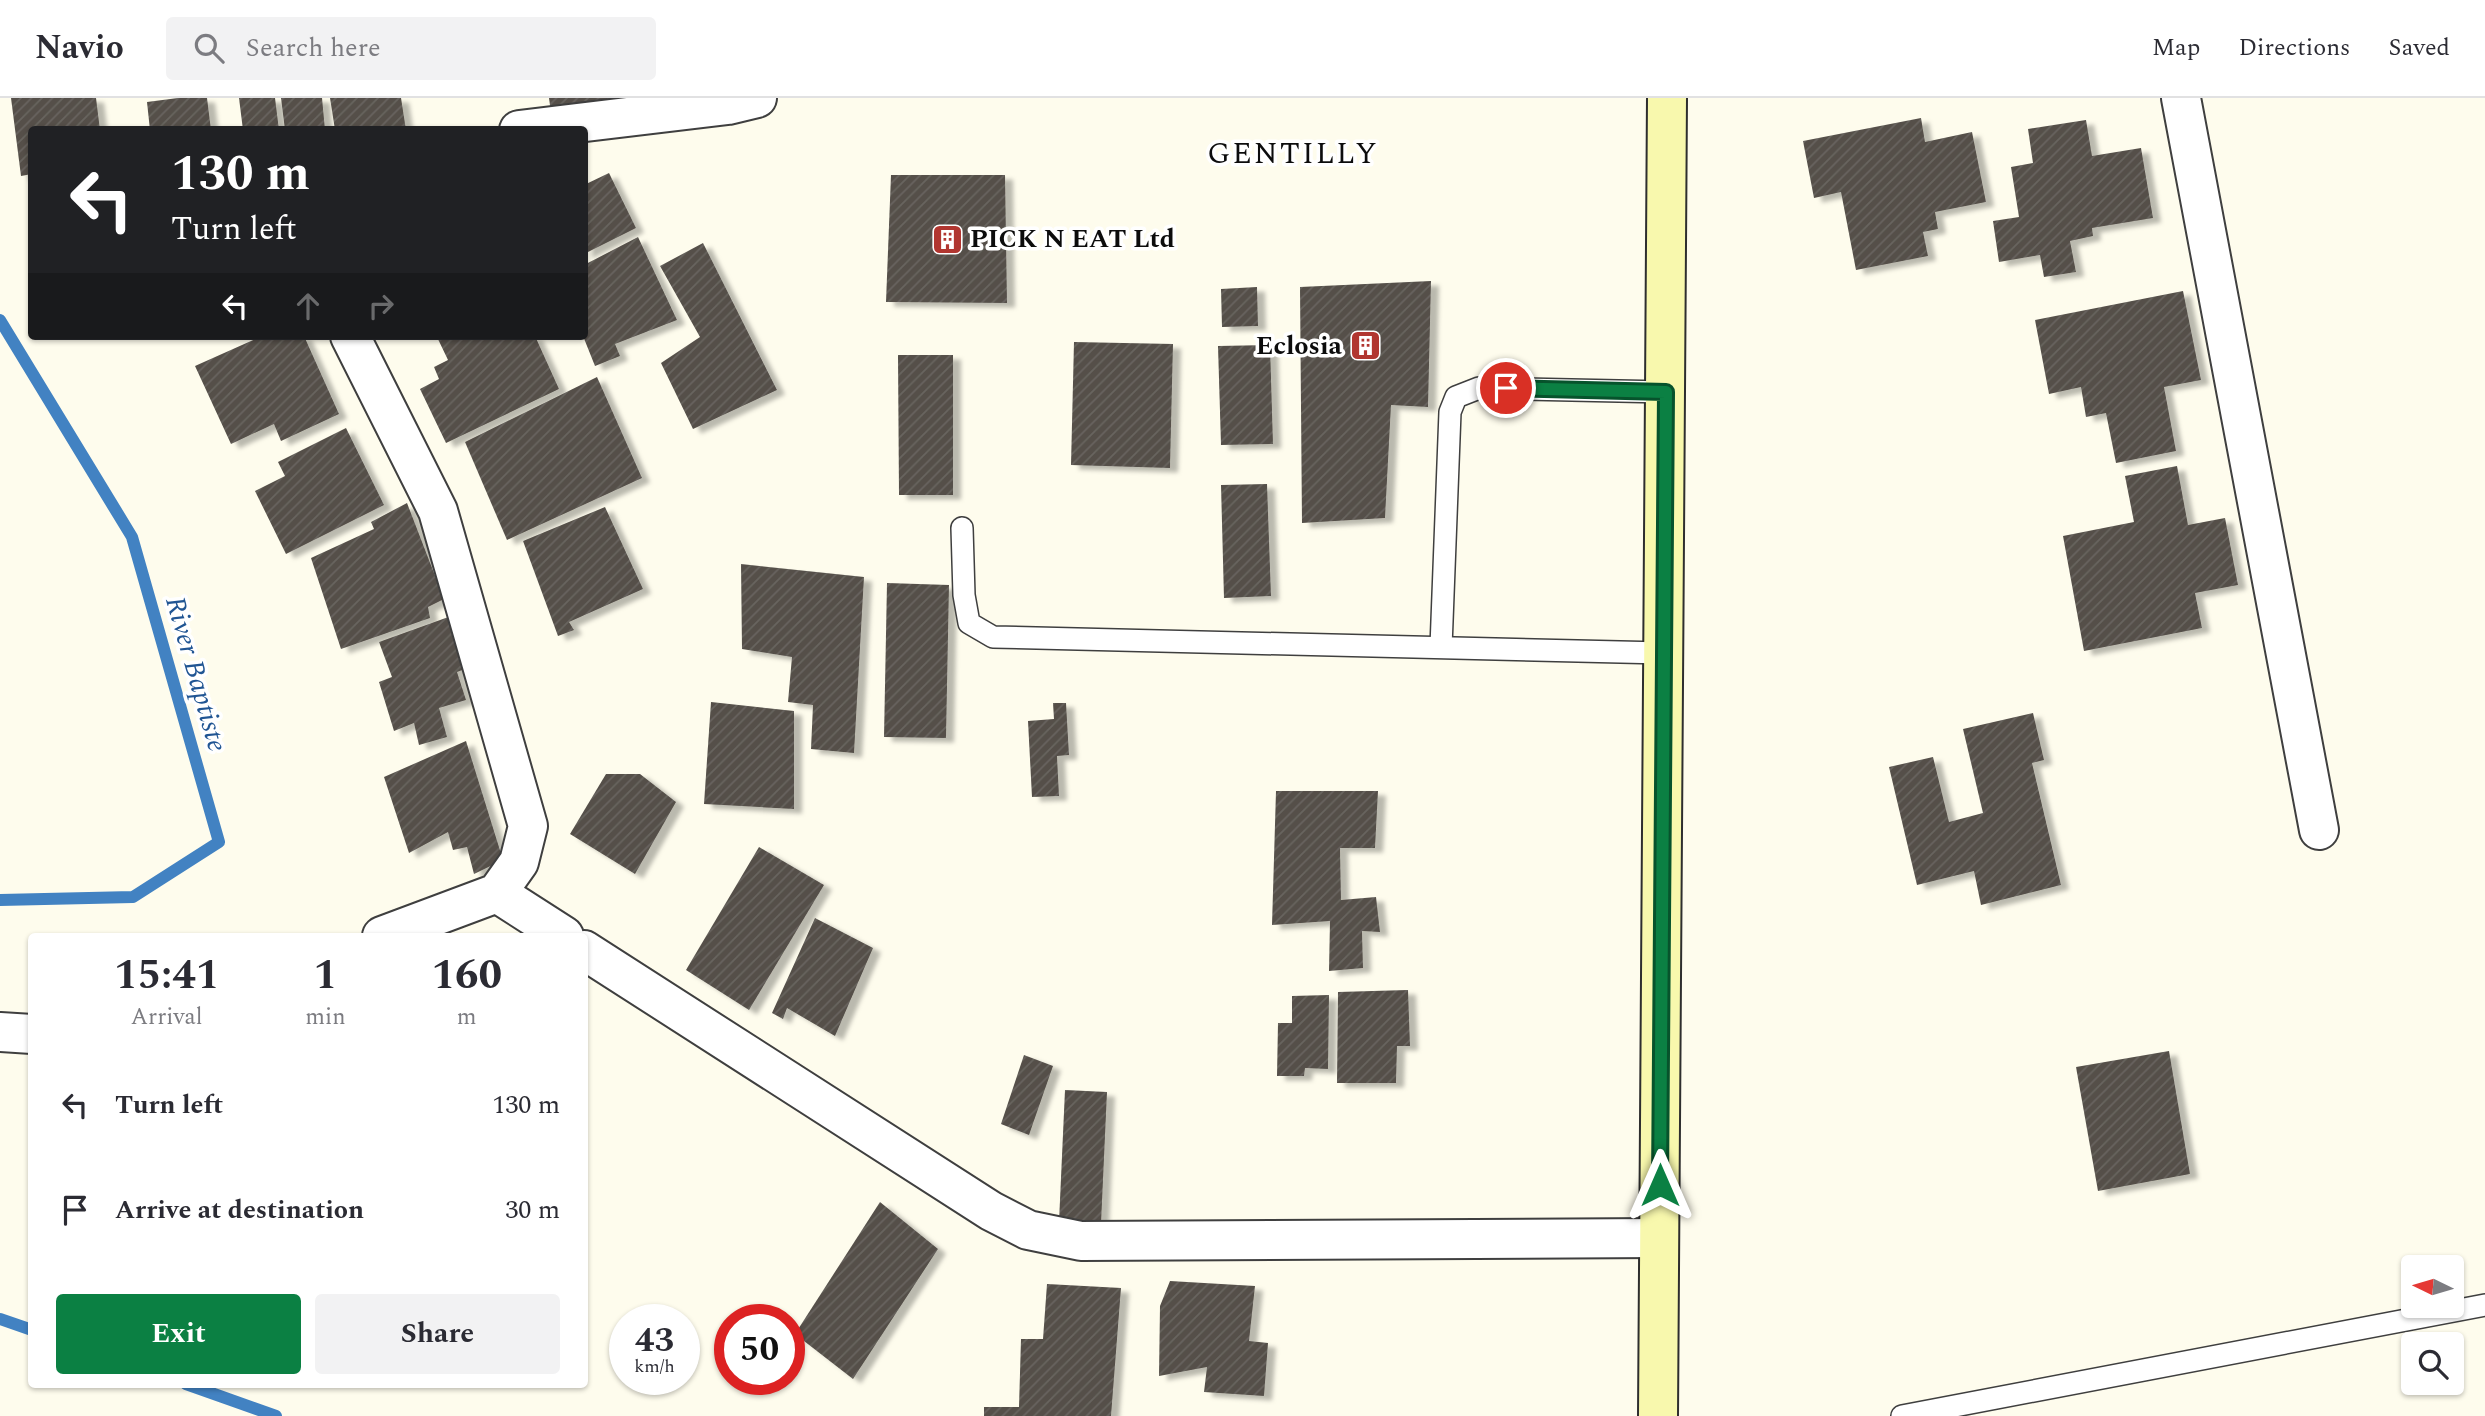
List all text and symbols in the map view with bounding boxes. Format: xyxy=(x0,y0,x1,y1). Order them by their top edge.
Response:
search box xyxy=(166,17,656,80)
text: Navio xyxy=(35,23,124,73)
text: Search here xyxy=(246,28,381,68)
icon: search xyxy=(190,29,228,67)
text: Map xyxy=(2152,30,2200,66)
text: Directions xyxy=(2238,30,2350,66)
text: Saved xyxy=(2388,30,2450,66)
district label: GENTILLY xyxy=(1207,131,1379,177)
text: 130 m xyxy=(171,137,310,212)
icon: left xyxy=(56,154,147,245)
text: Turn left xyxy=(171,205,297,254)
place label: PICK N EAT Ltd xyxy=(970,219,1175,259)
building icon: PICK N EAT Ltd xyxy=(930,222,964,256)
icon: left xyxy=(216,287,254,325)
icon: ahead xyxy=(289,287,327,325)
icon: right xyxy=(362,287,400,325)
place label: Eclosia xyxy=(1256,326,1343,366)
building icon: Eclosia xyxy=(1348,329,1382,363)
pin xyxy=(1476,358,1536,418)
icon: arrive xyxy=(1487,369,1525,407)
water label: River Baptiste xyxy=(153,591,239,757)
text: 15:41 xyxy=(114,944,219,1007)
text: 1 xyxy=(314,944,337,1007)
text: 160 xyxy=(431,944,502,1007)
text: Arrival xyxy=(131,1000,202,1035)
text: min xyxy=(305,1000,346,1035)
text: m xyxy=(457,1000,477,1035)
text: Turn left xyxy=(115,1085,223,1125)
text: 130 m xyxy=(492,1085,560,1125)
icon: left xyxy=(56,1086,94,1124)
position arrow xyxy=(1623,1148,1697,1222)
text: Arrive at destination xyxy=(115,1190,364,1230)
text: 30 m xyxy=(505,1190,560,1230)
icon: arrive xyxy=(56,1191,94,1229)
north arrow xyxy=(2401,1255,2464,1318)
map controls xyxy=(2401,1255,2464,1395)
button: Exit xyxy=(56,1294,301,1374)
button: Share xyxy=(315,1294,560,1374)
speed limit sign: 50 xyxy=(714,1304,805,1395)
text: 43 xyxy=(635,1314,674,1367)
button: search xyxy=(2401,1332,2464,1395)
text: km/h xyxy=(634,1353,675,1380)

